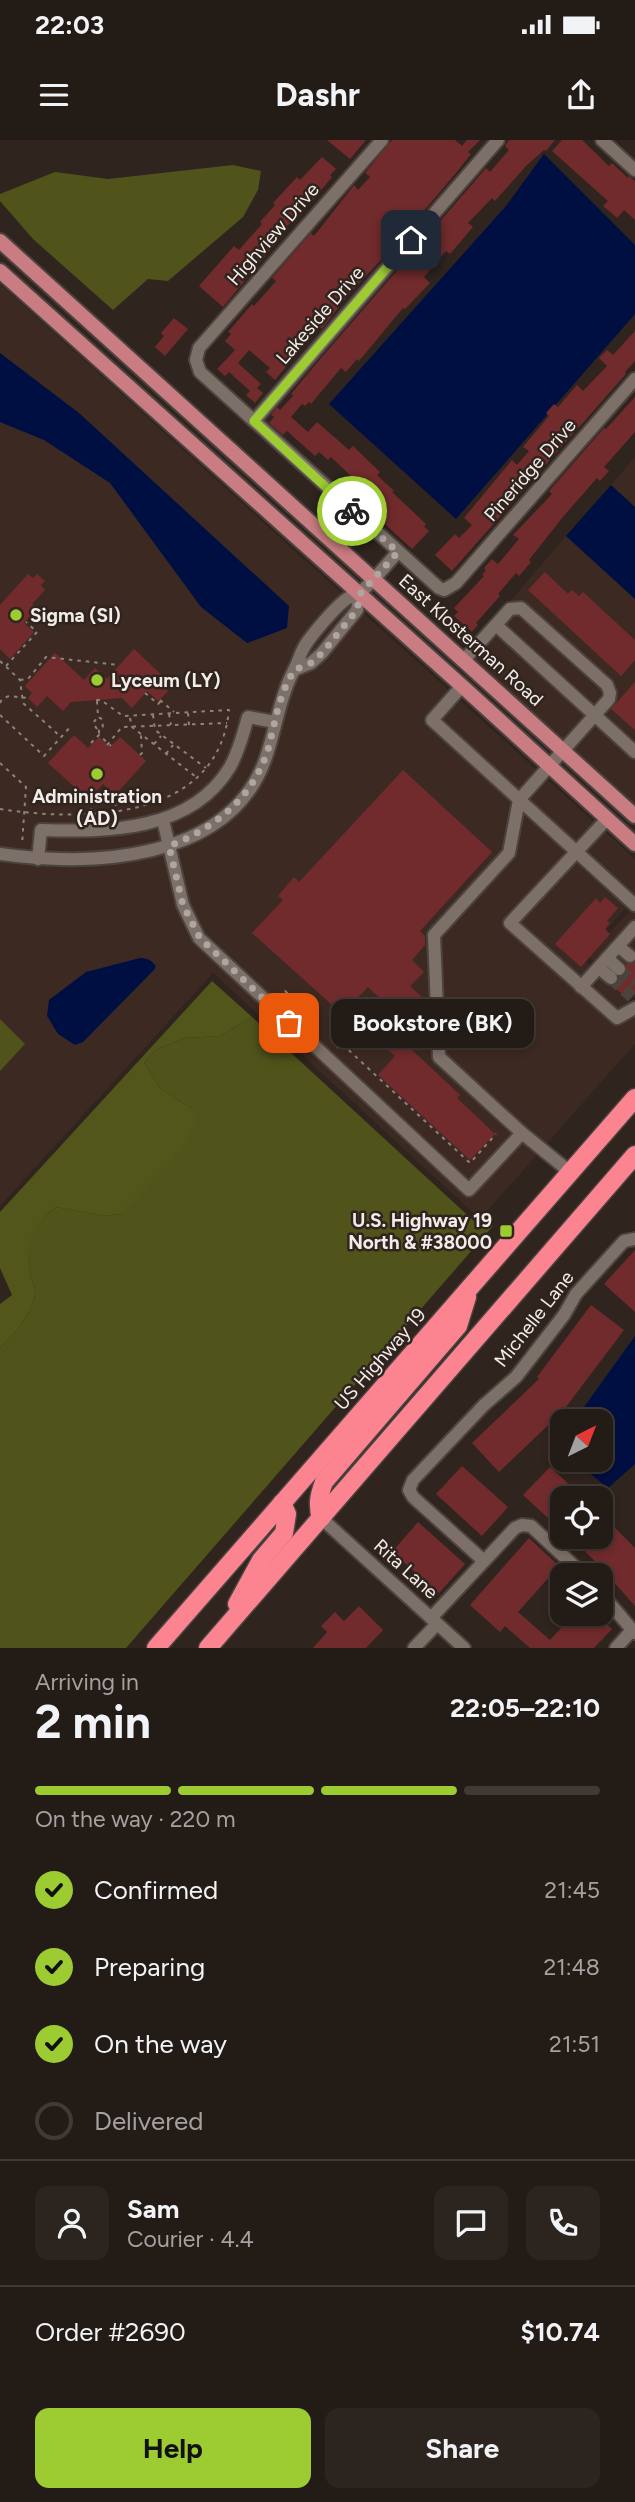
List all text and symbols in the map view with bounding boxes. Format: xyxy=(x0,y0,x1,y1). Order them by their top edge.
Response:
text: 22:03 xyxy=(35,9,104,41)
icon: menu xyxy=(35,76,73,114)
text: Dashr xyxy=(275,76,360,114)
icon: share xyxy=(562,76,600,114)
street label: Highview Drive xyxy=(222,178,324,290)
pin xyxy=(381,210,441,270)
icon: home xyxy=(392,221,430,259)
street label: Lakeside Drive xyxy=(271,261,369,369)
street label: Pineridge Drive xyxy=(479,414,581,526)
courier xyxy=(317,476,387,546)
icon: bike xyxy=(333,492,371,530)
street label: East Klosterman Road xyxy=(394,569,548,711)
place label: Sigma (SI) xyxy=(30,604,121,627)
marker: Sigma (SI) xyxy=(8,607,24,623)
place label: Lyceum (LY) xyxy=(111,669,220,692)
marker: Lyceum (LY) xyxy=(89,672,105,688)
marker: Administration (AD) xyxy=(89,766,105,782)
place label: Administration (AD) xyxy=(32,785,162,830)
pin xyxy=(259,993,319,1053)
callout: Bookstore (BK) xyxy=(331,998,534,1048)
icon: bag xyxy=(270,1004,308,1042)
text: Bookstore (BK) xyxy=(352,1009,513,1037)
place label: U.S. Highway 19 North & #38000 xyxy=(348,1209,492,1254)
marker: U.S. Highway 19 North & #38000 xyxy=(498,1223,514,1239)
street label: Michelle Lane xyxy=(489,1266,579,1372)
street label: US Highway 19 xyxy=(329,1303,431,1415)
north arrow xyxy=(550,1409,612,1472)
map controls xyxy=(550,1409,613,1626)
button: locate xyxy=(550,1486,613,1549)
street label: Rita Lane xyxy=(369,1534,443,1604)
button: layers xyxy=(550,1563,613,1626)
text: Arriving in xyxy=(35,1668,139,1696)
text: 22:05–22:10 xyxy=(450,1692,600,1724)
text: 2 min xyxy=(35,1694,151,1750)
text: On the way · 220 m xyxy=(35,1805,235,1833)
icon: check xyxy=(35,1871,73,1909)
text: Confirmed xyxy=(94,1874,218,1906)
text: 21:45 xyxy=(544,1876,600,1904)
icon: check xyxy=(35,1948,73,1986)
text: Preparing xyxy=(94,1951,205,1983)
text: 21:48 xyxy=(543,1953,600,1981)
icon: check xyxy=(35,2025,73,2063)
text: On the way xyxy=(94,2028,227,2060)
text: 21:51 xyxy=(549,2030,600,2058)
text: Delivered xyxy=(94,2105,203,2137)
button: person xyxy=(35,2186,109,2260)
button: chat xyxy=(434,2186,508,2260)
button: phone xyxy=(526,2186,600,2260)
text: Sam xyxy=(127,2193,179,2225)
text: Courier · 4.4 xyxy=(127,2225,254,2253)
text: Order #2690 xyxy=(35,2316,186,2348)
text: $10.74 xyxy=(520,2316,600,2348)
button: Help xyxy=(35,2408,311,2488)
button: Share xyxy=(325,2408,600,2488)

